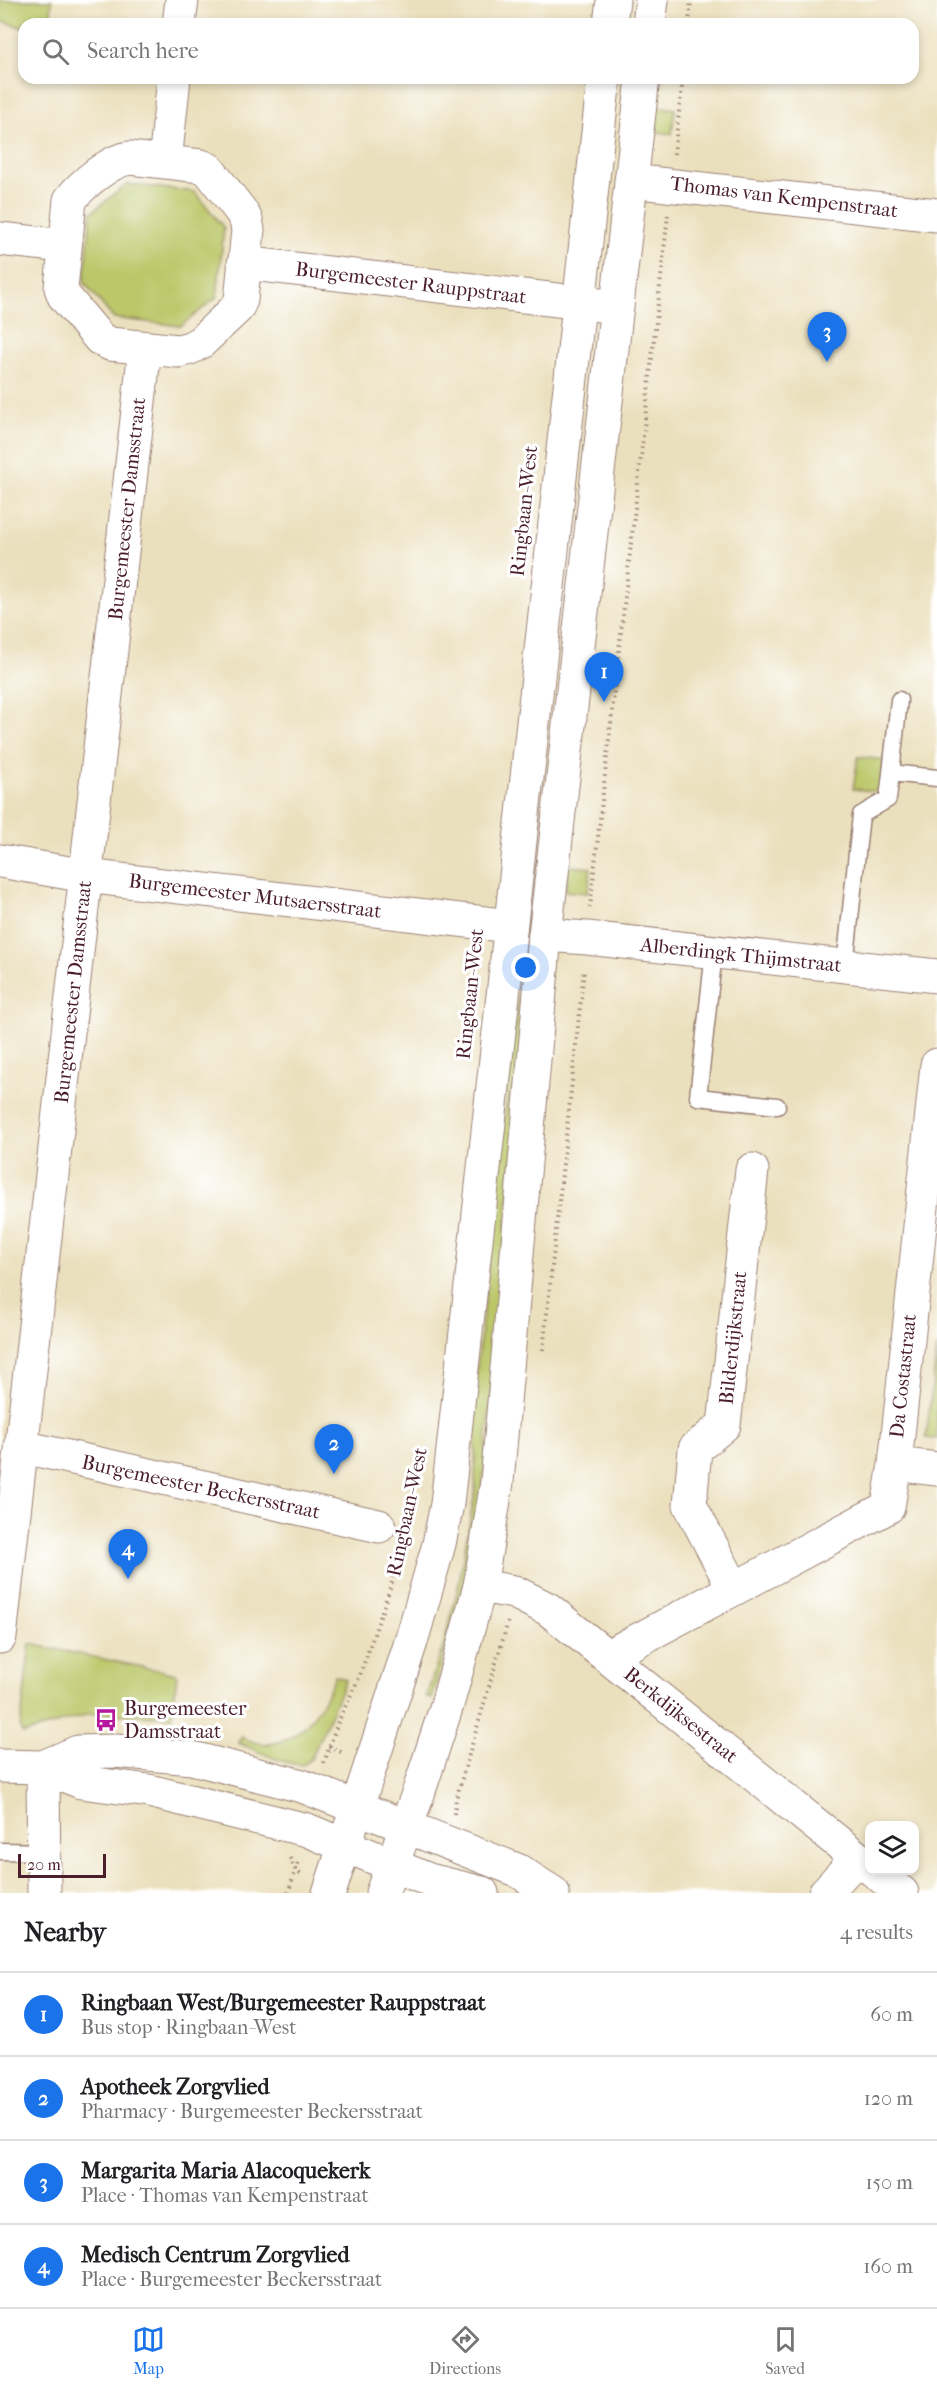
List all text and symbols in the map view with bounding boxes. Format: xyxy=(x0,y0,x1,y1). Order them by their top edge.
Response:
search box xyxy=(18,18,919,84)
icon: search xyxy=(39,35,72,68)
text: Search here xyxy=(87,38,199,64)
street label: Thomas van Kempenstraat xyxy=(669,172,899,222)
street label: Burgemeester Rauppstraat xyxy=(294,257,528,309)
pin: 3 xyxy=(808,312,846,362)
street label: Burgemeester Damsstraat xyxy=(104,396,150,622)
street label: Ringbaan-West xyxy=(506,445,542,577)
pin: 1 xyxy=(584,652,624,702)
street label: Burgemeester Mutsaersstraat xyxy=(127,869,383,923)
street label: Burgemeester Damsstraat xyxy=(50,879,96,1105)
street label: Ringbaan-West xyxy=(452,928,488,1060)
street label: Alberdingk Thijmstraat xyxy=(638,933,843,977)
your location xyxy=(511,953,540,982)
street label: Bilderdijkstraat xyxy=(715,1270,751,1406)
street label: Da Costastraat xyxy=(885,1313,921,1439)
pin: 2 xyxy=(314,1424,354,1474)
street label: Ringbaan-West xyxy=(382,1445,432,1579)
street label: Burgemeester Beckersstraat xyxy=(80,1450,322,1524)
pin: 4 xyxy=(108,1530,148,1579)
street label: Berkdijksestraat xyxy=(620,1662,742,1768)
place label: Burgemeester Damsstraat xyxy=(124,1697,247,1743)
bus stop icon: Burgemeester Damsstraat xyxy=(93,1707,119,1733)
map controls xyxy=(865,1821,919,1875)
button: layers xyxy=(865,1821,919,1875)
scale bar xyxy=(18,1851,106,1878)
text: 20 m xyxy=(27,1855,61,1874)
text: Nearby xyxy=(24,1917,106,1948)
text: 4 results xyxy=(840,1921,913,1944)
text: Ringbaan West/Burgemeester Rauppstraat xyxy=(81,1990,486,2016)
text: 1 xyxy=(40,2003,47,2026)
text: 60 m xyxy=(870,2003,913,2026)
text: Bus stop · Ringbaan-West xyxy=(81,2016,296,2039)
text: Apotheek Zorgvlied xyxy=(81,2074,269,2100)
text: 2 xyxy=(38,2087,49,2110)
text: 120 m xyxy=(864,2087,913,2110)
text: Pharmacy · Burgemeester Beckersstraat xyxy=(81,2100,423,2123)
text: Margarita Maria Alacoquekerk xyxy=(81,2158,370,2184)
text: 3 xyxy=(39,2171,48,2194)
text: 150 m xyxy=(865,2171,913,2194)
text: Place · Thomas van Kempenstraat xyxy=(81,2184,369,2207)
text: Medisch Centrum Zorgvlied xyxy=(81,2242,349,2268)
text: 4 xyxy=(38,2255,49,2278)
text: 160 m xyxy=(863,2255,913,2278)
text: Place · Burgemeester Beckersstraat xyxy=(81,2268,382,2291)
tab: Map xyxy=(132,2323,165,2378)
tab: Directions xyxy=(429,2323,501,2378)
tab: Saved xyxy=(765,2323,805,2378)

